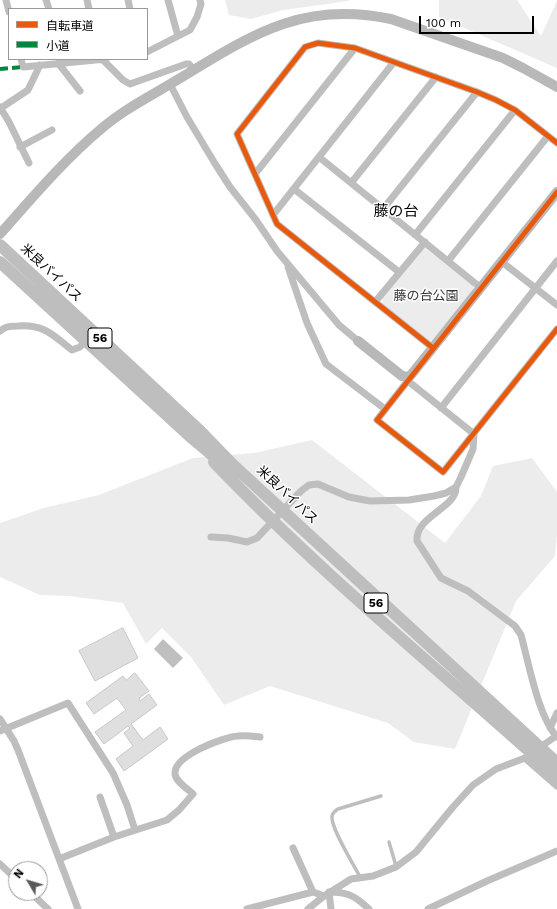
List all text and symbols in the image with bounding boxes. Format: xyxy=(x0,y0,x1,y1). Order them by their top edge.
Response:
legend xyxy=(8,8,148,60)
scale bar xyxy=(421,8,536,34)
text: 100 m xyxy=(426,16,461,30)
text: 自転車道 xyxy=(46,19,94,33)
text: 小道 xyxy=(46,39,70,53)
district label: 藤の台 xyxy=(374,203,418,221)
street label: 米良バイパス xyxy=(17,241,85,305)
park label: 藤の台公園 xyxy=(394,288,458,304)
road number: 56 xyxy=(88,328,112,348)
street label: 米良バイパス xyxy=(253,463,321,527)
road number: 56 xyxy=(364,593,388,613)
north arrow xyxy=(8,861,48,901)
text: N xyxy=(11,867,27,881)

